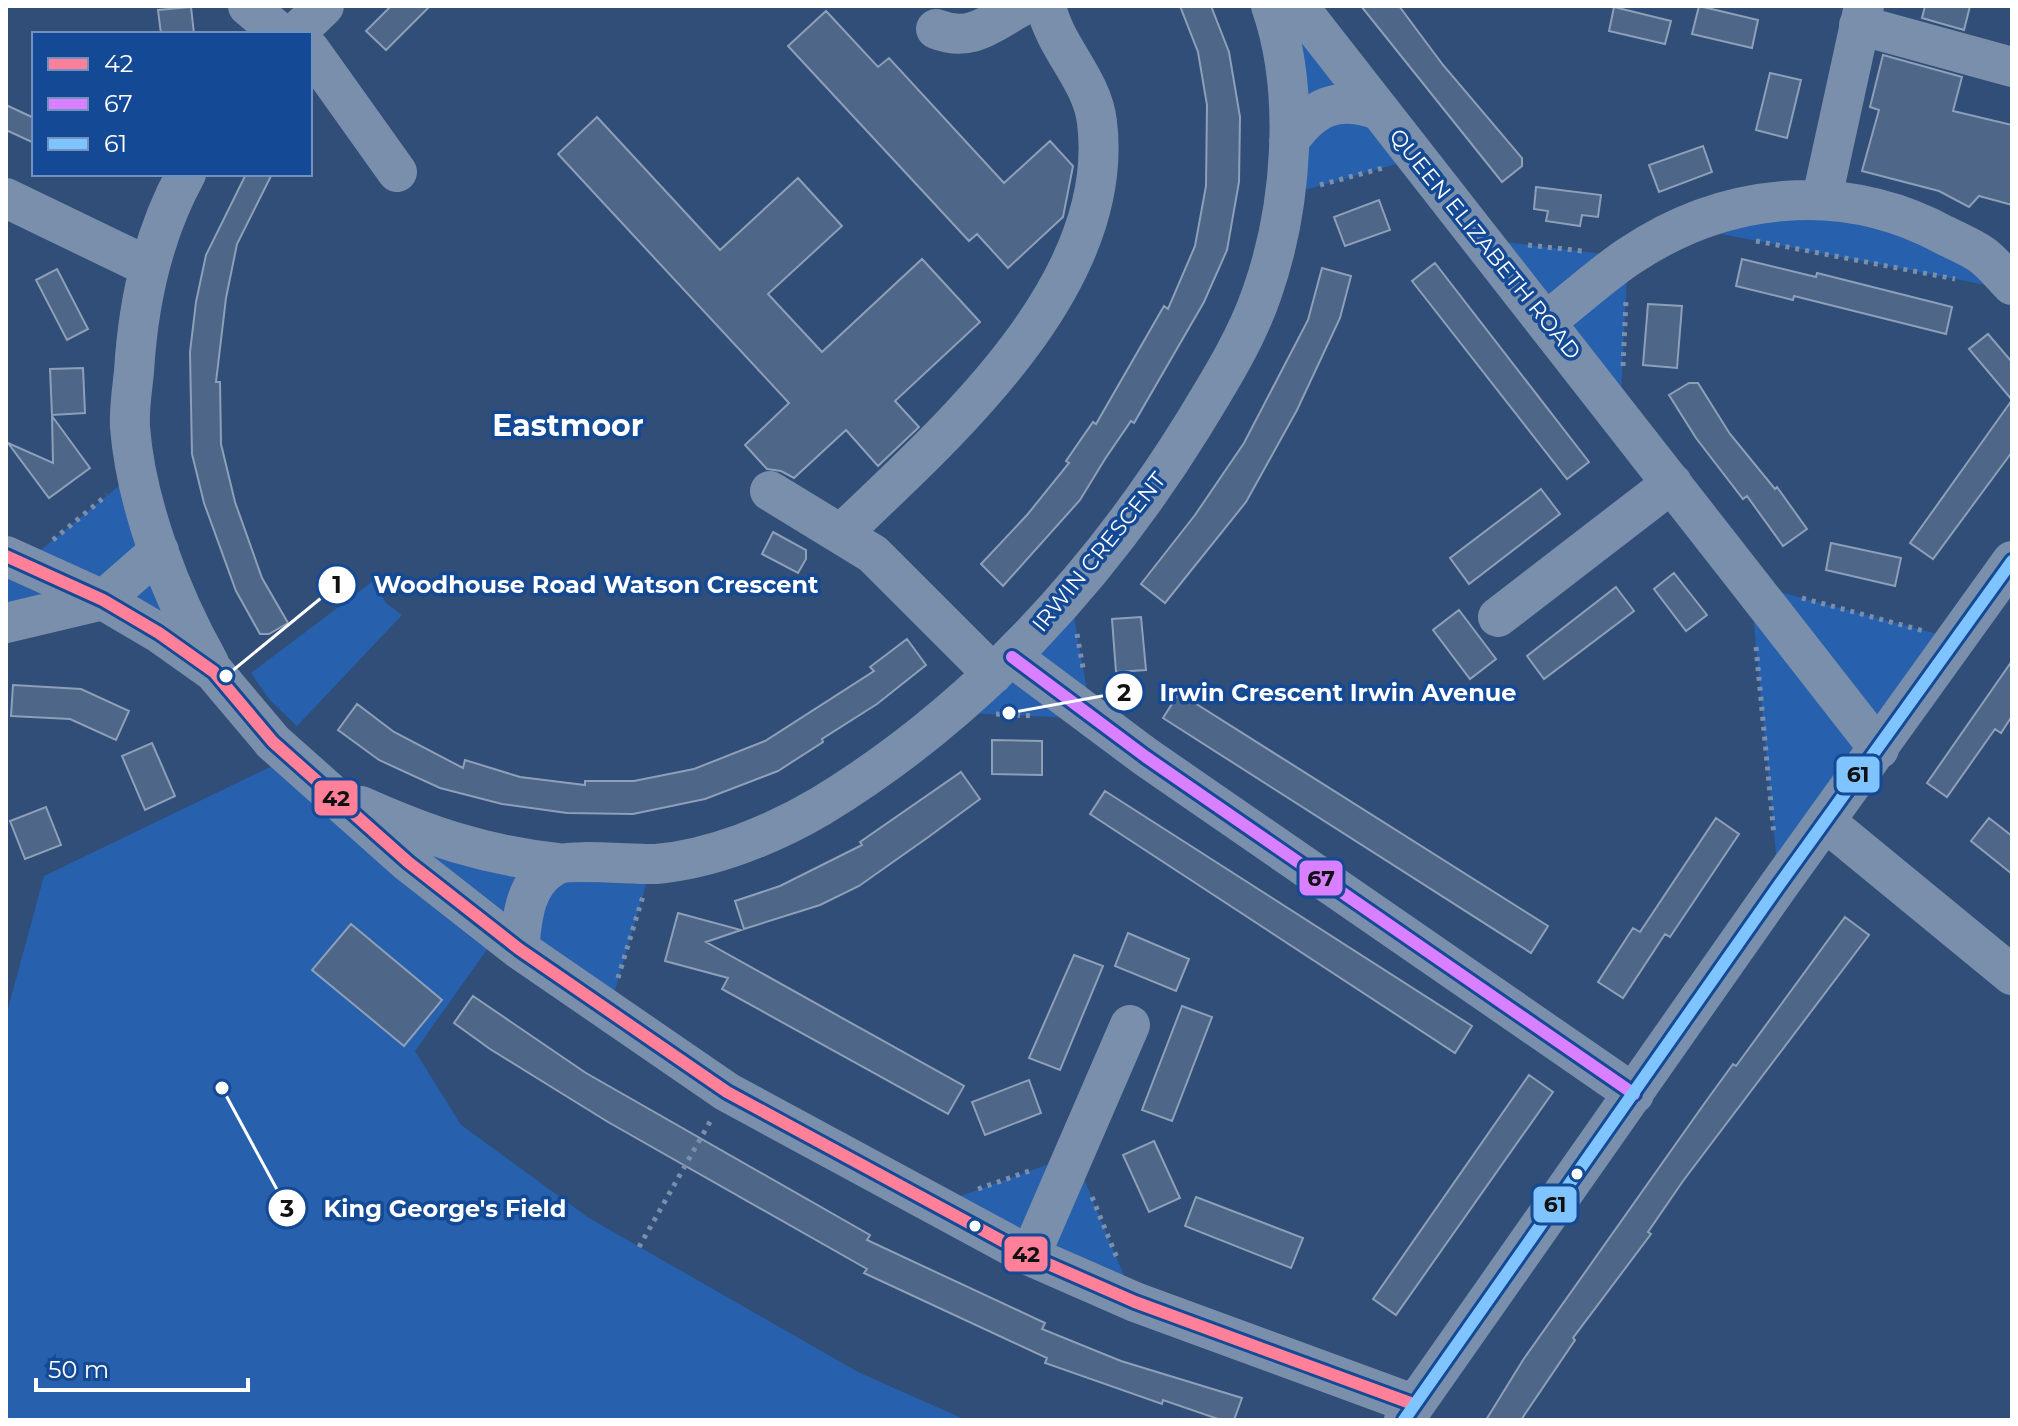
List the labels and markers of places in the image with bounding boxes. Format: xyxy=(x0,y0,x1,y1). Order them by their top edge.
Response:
callout: Woodhouse Road Watson Crescent xyxy=(317,561,834,609)
callout: Irwin Crescent Irwin Avenue xyxy=(1104,668,1533,716)
unlabelled marker xyxy=(1569,1166,1585,1182)
callout: King George's Field xyxy=(267,1184,582,1232)
unlabelled marker xyxy=(967,1218,983,1234)

